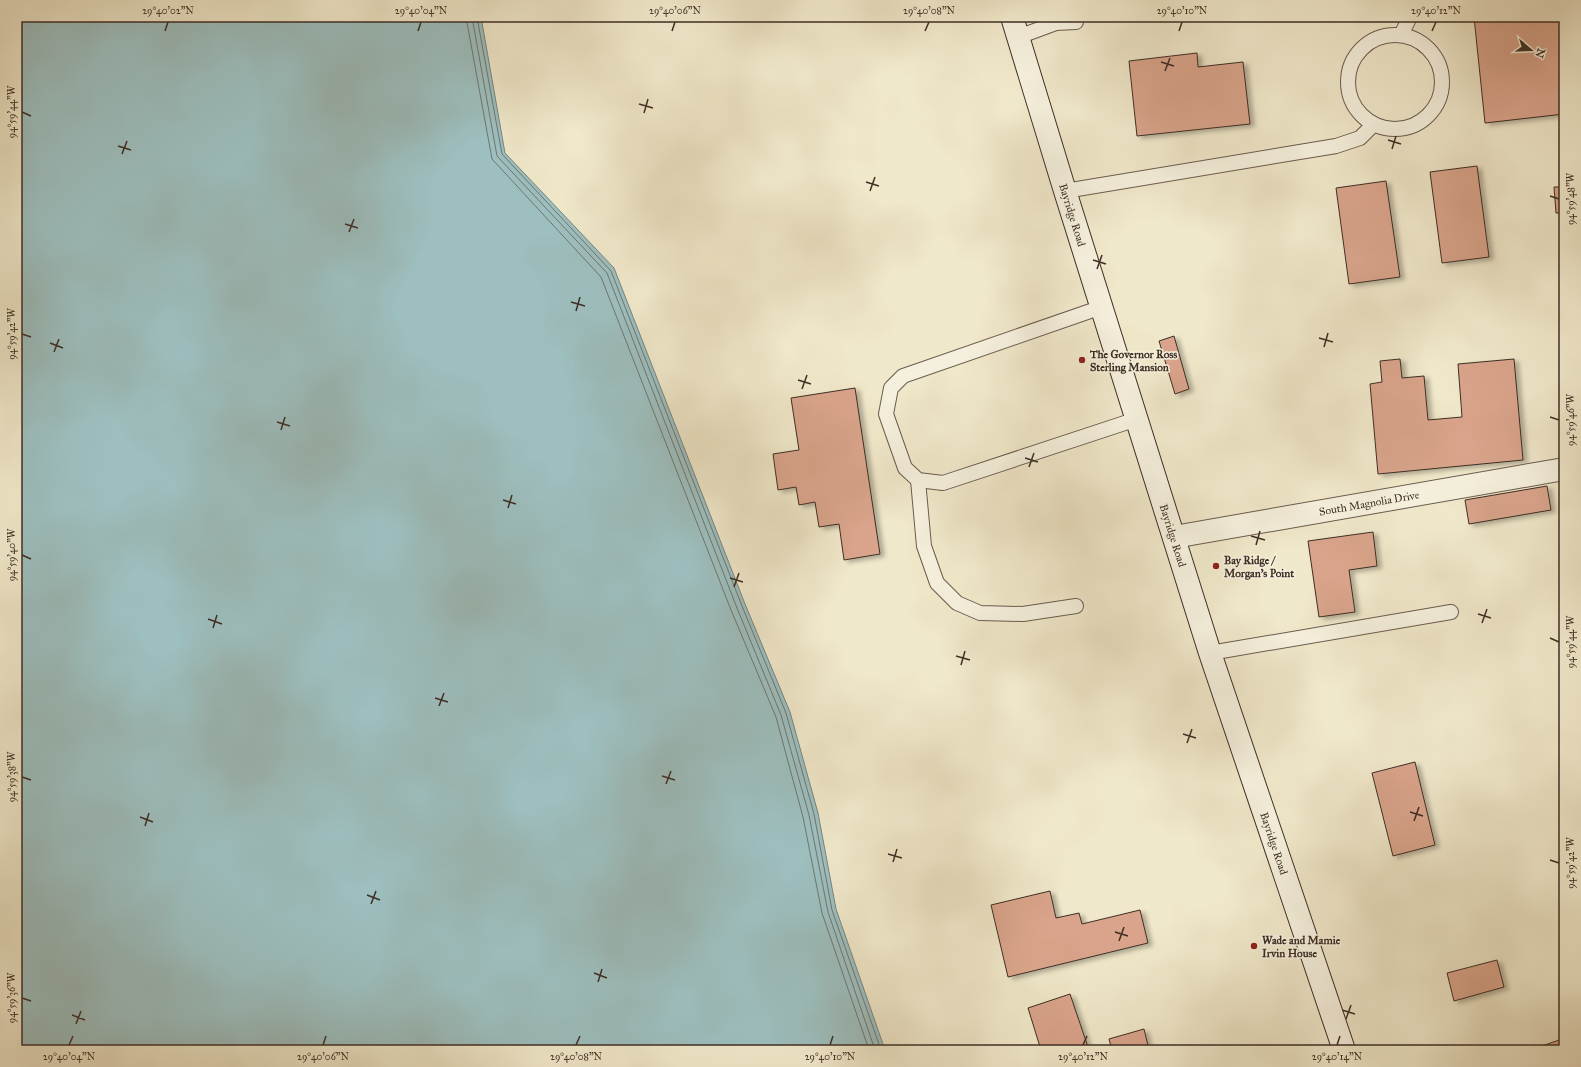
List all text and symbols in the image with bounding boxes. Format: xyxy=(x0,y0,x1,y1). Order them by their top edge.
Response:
text: 29°40'02"N xyxy=(142,5,194,17)
text: 29°40'04"N xyxy=(395,5,448,17)
text: 29°40'06"N xyxy=(649,5,701,17)
text: 29°40'08"N xyxy=(903,5,956,17)
text: 29°40'10"N xyxy=(1157,5,1208,17)
text: 29°40'12"N xyxy=(1411,5,1461,17)
north arrow xyxy=(1511,30,1551,70)
text: N xyxy=(1532,47,1548,60)
text: 94°59'44"W xyxy=(6,85,18,138)
text: 94°59'48"W xyxy=(1565,172,1577,225)
street label: Bayridge Road xyxy=(1057,182,1089,248)
text: 94°59'42"W xyxy=(6,308,18,360)
place label: The Governor Ross Sterling Mansion xyxy=(1089,348,1177,374)
marker: The Governor Ross Sterling Mansion xyxy=(1077,355,1087,365)
text: 94°59'46"W xyxy=(1565,394,1577,446)
street label: South Magnolia Drive xyxy=(1318,488,1421,518)
street label: Bayridge Road xyxy=(1157,502,1189,569)
text: 94°59'40"W xyxy=(6,528,18,581)
place label: Bay Ridge / Morgan's Point xyxy=(1224,554,1294,580)
marker: Bay Ridge / Morgan's Point xyxy=(1211,561,1221,571)
text: 94°59'44"W xyxy=(1565,615,1577,668)
text: 94°59'38"W xyxy=(6,751,18,802)
street label: Bayridge Road xyxy=(1258,810,1291,877)
text: 94°59'42"W xyxy=(1565,837,1577,889)
place label: Wade and Mamie Irvin House xyxy=(1262,934,1341,960)
marker: Wade and Mamie Irvin House xyxy=(1249,941,1259,951)
text: 94°59'36"W xyxy=(6,972,18,1023)
text: 29°40'04"N xyxy=(43,1051,96,1063)
text: 29°40'06"N xyxy=(297,1051,349,1063)
text: 29°40'08"N xyxy=(550,1051,603,1063)
text: 29°40'10"N xyxy=(805,1051,856,1063)
text: 29°40'12"N xyxy=(1058,1051,1108,1063)
text: 29°40'14"N xyxy=(1312,1051,1363,1063)

